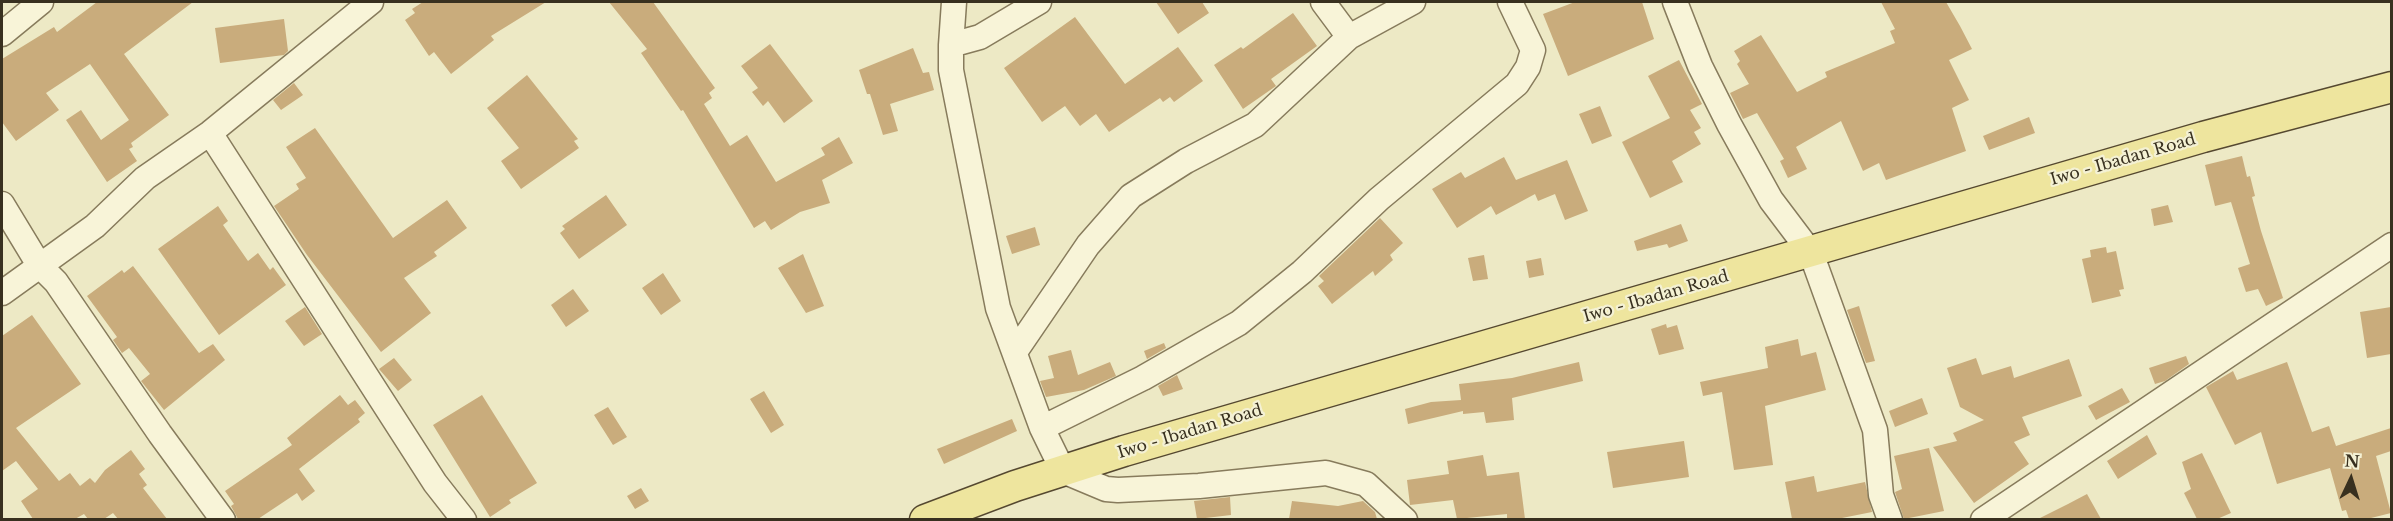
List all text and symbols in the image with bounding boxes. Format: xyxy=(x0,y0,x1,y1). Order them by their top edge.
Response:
street label: Iwo - Ibadan Road xyxy=(2048,130,2198,190)
street label: Iwo - Ibadan Road xyxy=(1581,267,1731,327)
street label: Iwo - Ibadan Road xyxy=(1115,401,1265,463)
north arrow xyxy=(2321,449,2381,509)
text: N xyxy=(2344,451,2360,472)

